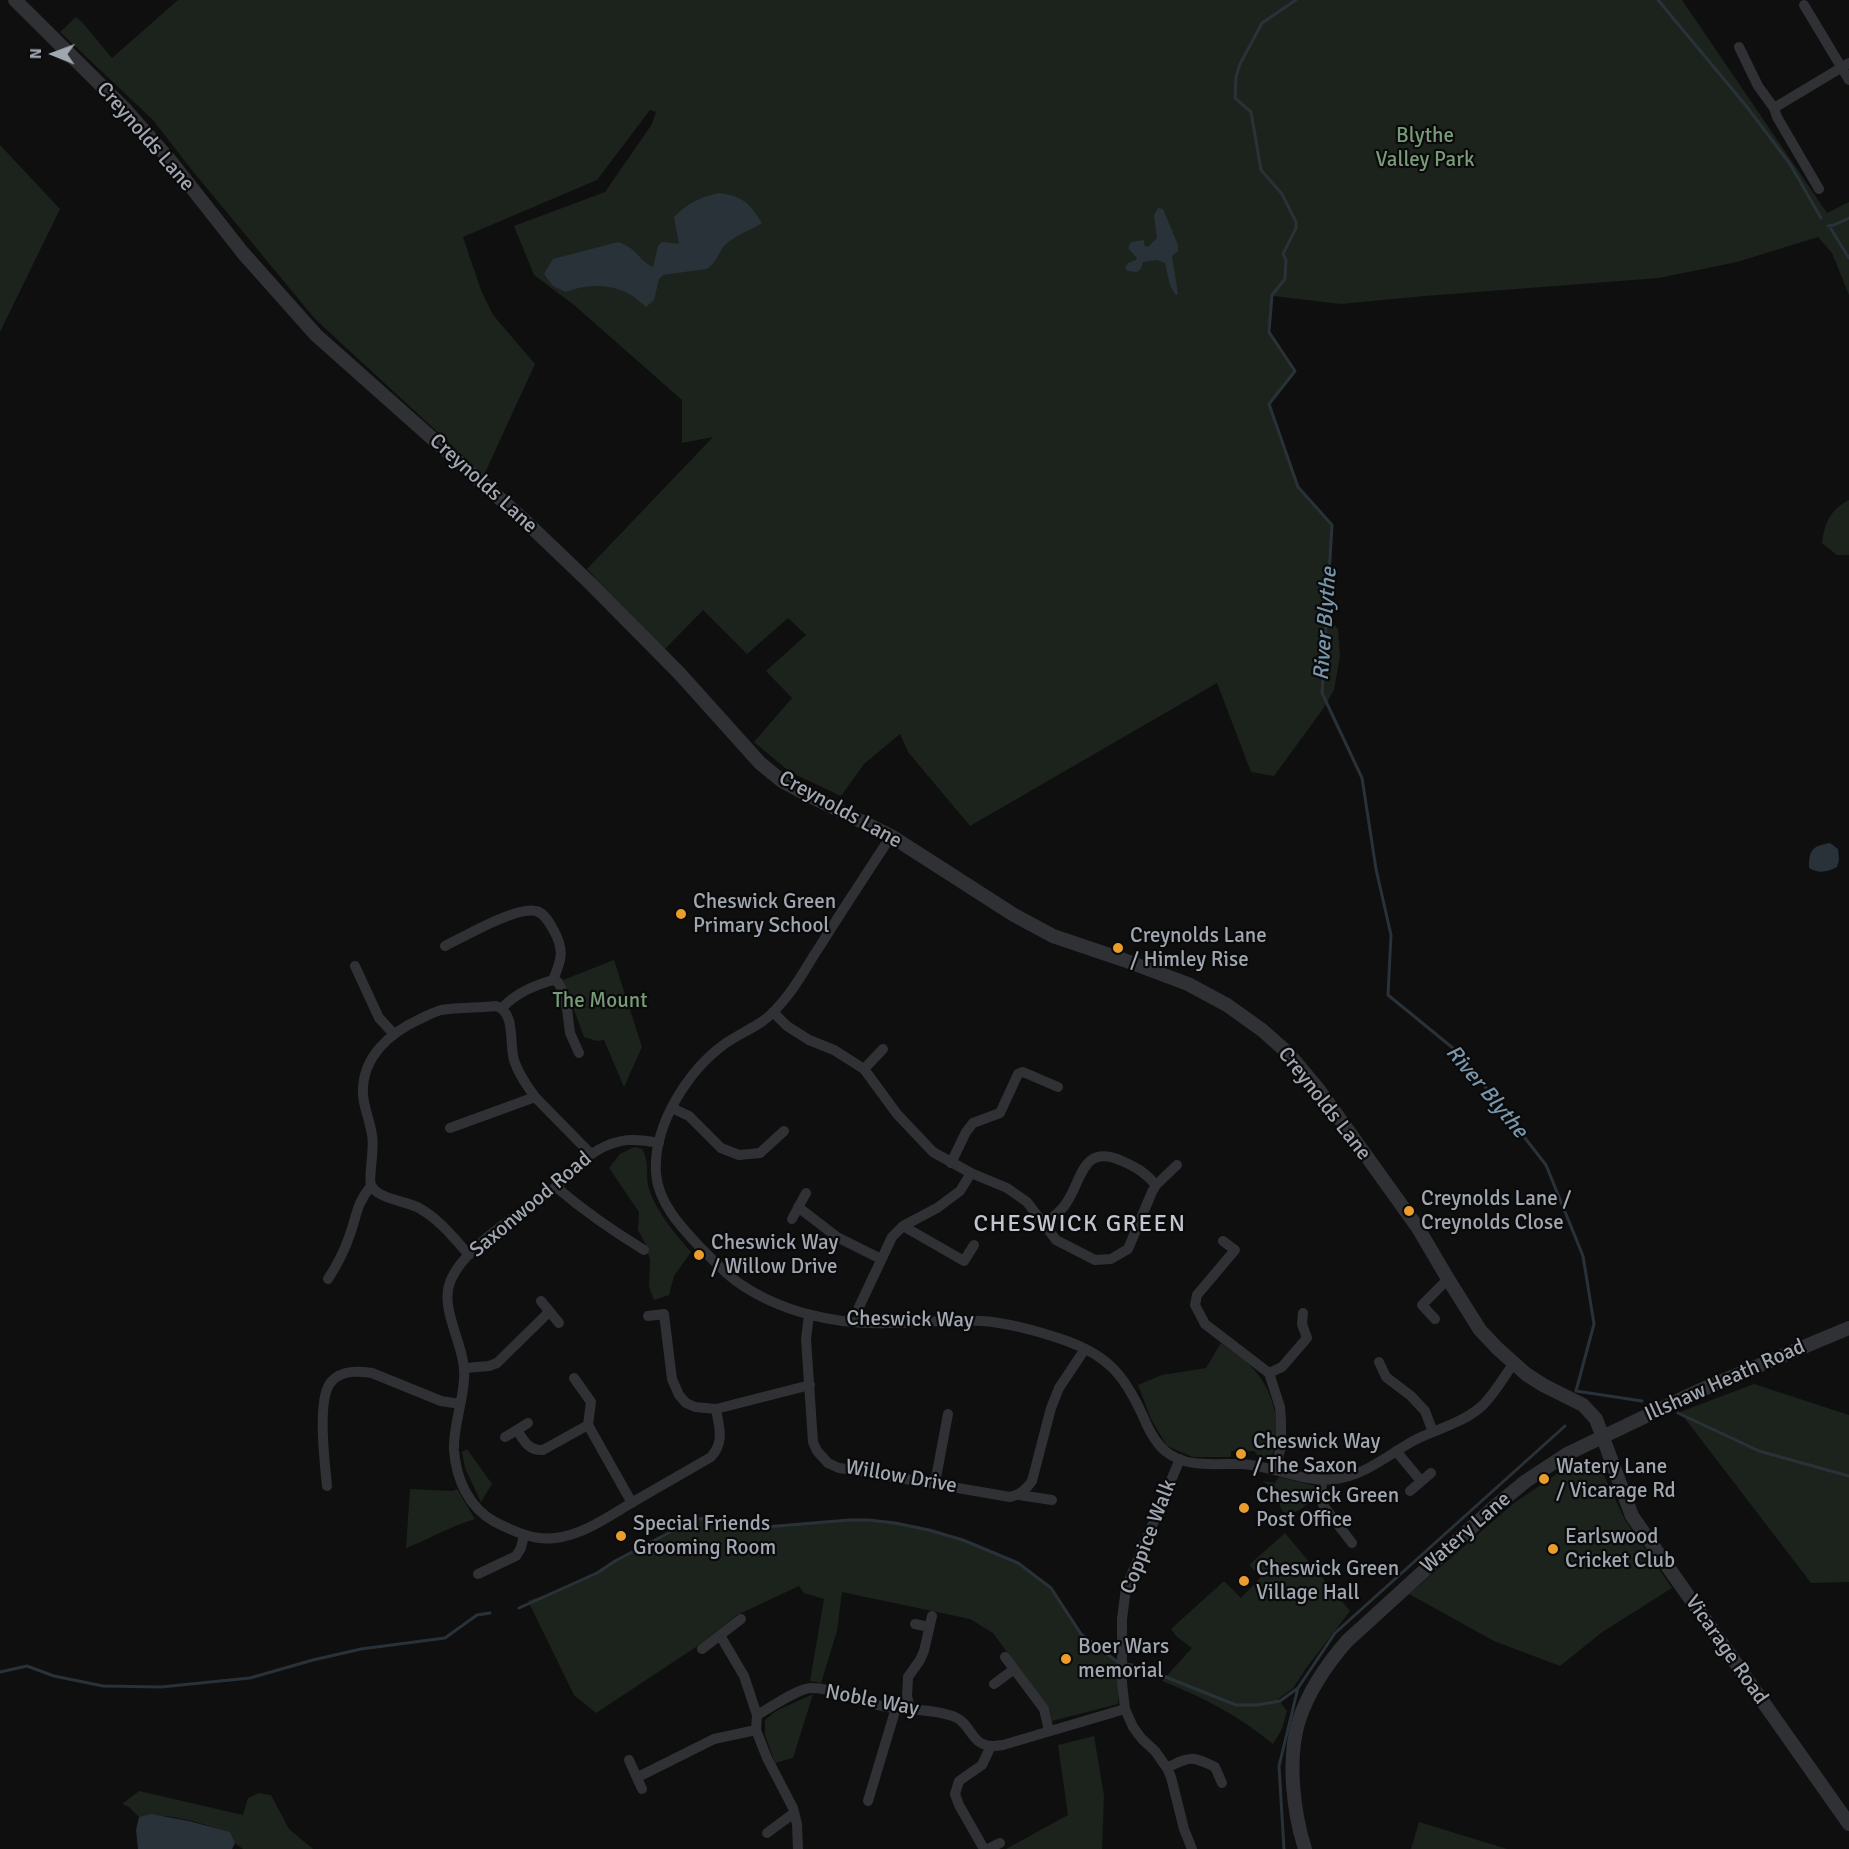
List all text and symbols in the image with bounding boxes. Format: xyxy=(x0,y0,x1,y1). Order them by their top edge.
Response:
north arrow xyxy=(24,24,84,84)
text: N xyxy=(26,48,46,59)
street label: Creynolds Lane xyxy=(91,77,199,197)
park label: Blythe Valley Park xyxy=(1376,123,1474,173)
street label: Creynolds Lane xyxy=(424,429,542,539)
water label: River Blythe xyxy=(1309,567,1343,681)
street label: Creynolds Lane xyxy=(774,766,906,854)
place label: Cheswick Green Primary School xyxy=(693,889,836,939)
marker: Cheswick Green Primary School xyxy=(674,907,688,921)
place label: Creynolds Lane / Himley Rise xyxy=(1130,923,1267,973)
marker: Creynolds Lane / Himley Rise xyxy=(1111,941,1125,955)
park label: The Mount xyxy=(552,988,648,1014)
water label: River Blythe xyxy=(1439,1040,1533,1144)
street label: Creynolds Lane xyxy=(1272,1042,1376,1166)
street label: Saxonwood Road xyxy=(465,1147,597,1263)
place label: Creynolds Lane / Creynolds Close xyxy=(1421,1186,1571,1236)
marker: Creynolds Lane / Creynolds Close xyxy=(1402,1204,1416,1218)
district label: CHESWICK GREEN xyxy=(974,1211,1186,1239)
place label: Cheswick Way / Willow Drive xyxy=(711,1230,838,1280)
marker: Cheswick Way / Willow Drive xyxy=(692,1248,706,1262)
street label: Cheswick Way xyxy=(846,1306,974,1334)
street label: Illshaw Heath Road xyxy=(1641,1334,1809,1428)
place label: Cheswick Way / The Saxon xyxy=(1253,1429,1380,1479)
marker: Cheswick Way / The Saxon xyxy=(1234,1447,1248,1461)
place label: Watery Lane / Vicarage Rd xyxy=(1556,1454,1676,1504)
street label: Willow Drive xyxy=(843,1455,959,1499)
marker: Watery Lane / Vicarage Rd xyxy=(1537,1472,1551,1486)
street label: Coppice Walk xyxy=(1116,1476,1182,1598)
place label: Cheswick Green Post Office xyxy=(1256,1483,1399,1533)
street label: Watery Lane xyxy=(1416,1487,1516,1579)
marker: Cheswick Green Post Office xyxy=(1237,1501,1251,1515)
place label: Special Friends Grooming Room xyxy=(633,1511,776,1561)
place label: Earlswood Cricket Club xyxy=(1565,1524,1675,1574)
marker: Special Friends Grooming Room xyxy=(614,1529,628,1543)
marker: Earlswood Cricket Club xyxy=(1546,1542,1560,1556)
place label: Cheswick Green Village Hall xyxy=(1256,1556,1399,1606)
marker: Cheswick Green Village Hall xyxy=(1237,1574,1251,1588)
street label: Vicarage Road xyxy=(1679,1591,1773,1709)
place label: Boer Wars memorial xyxy=(1078,1634,1169,1684)
marker: Boer Wars memorial xyxy=(1059,1652,1073,1666)
street label: Noble Way xyxy=(823,1680,921,1722)

